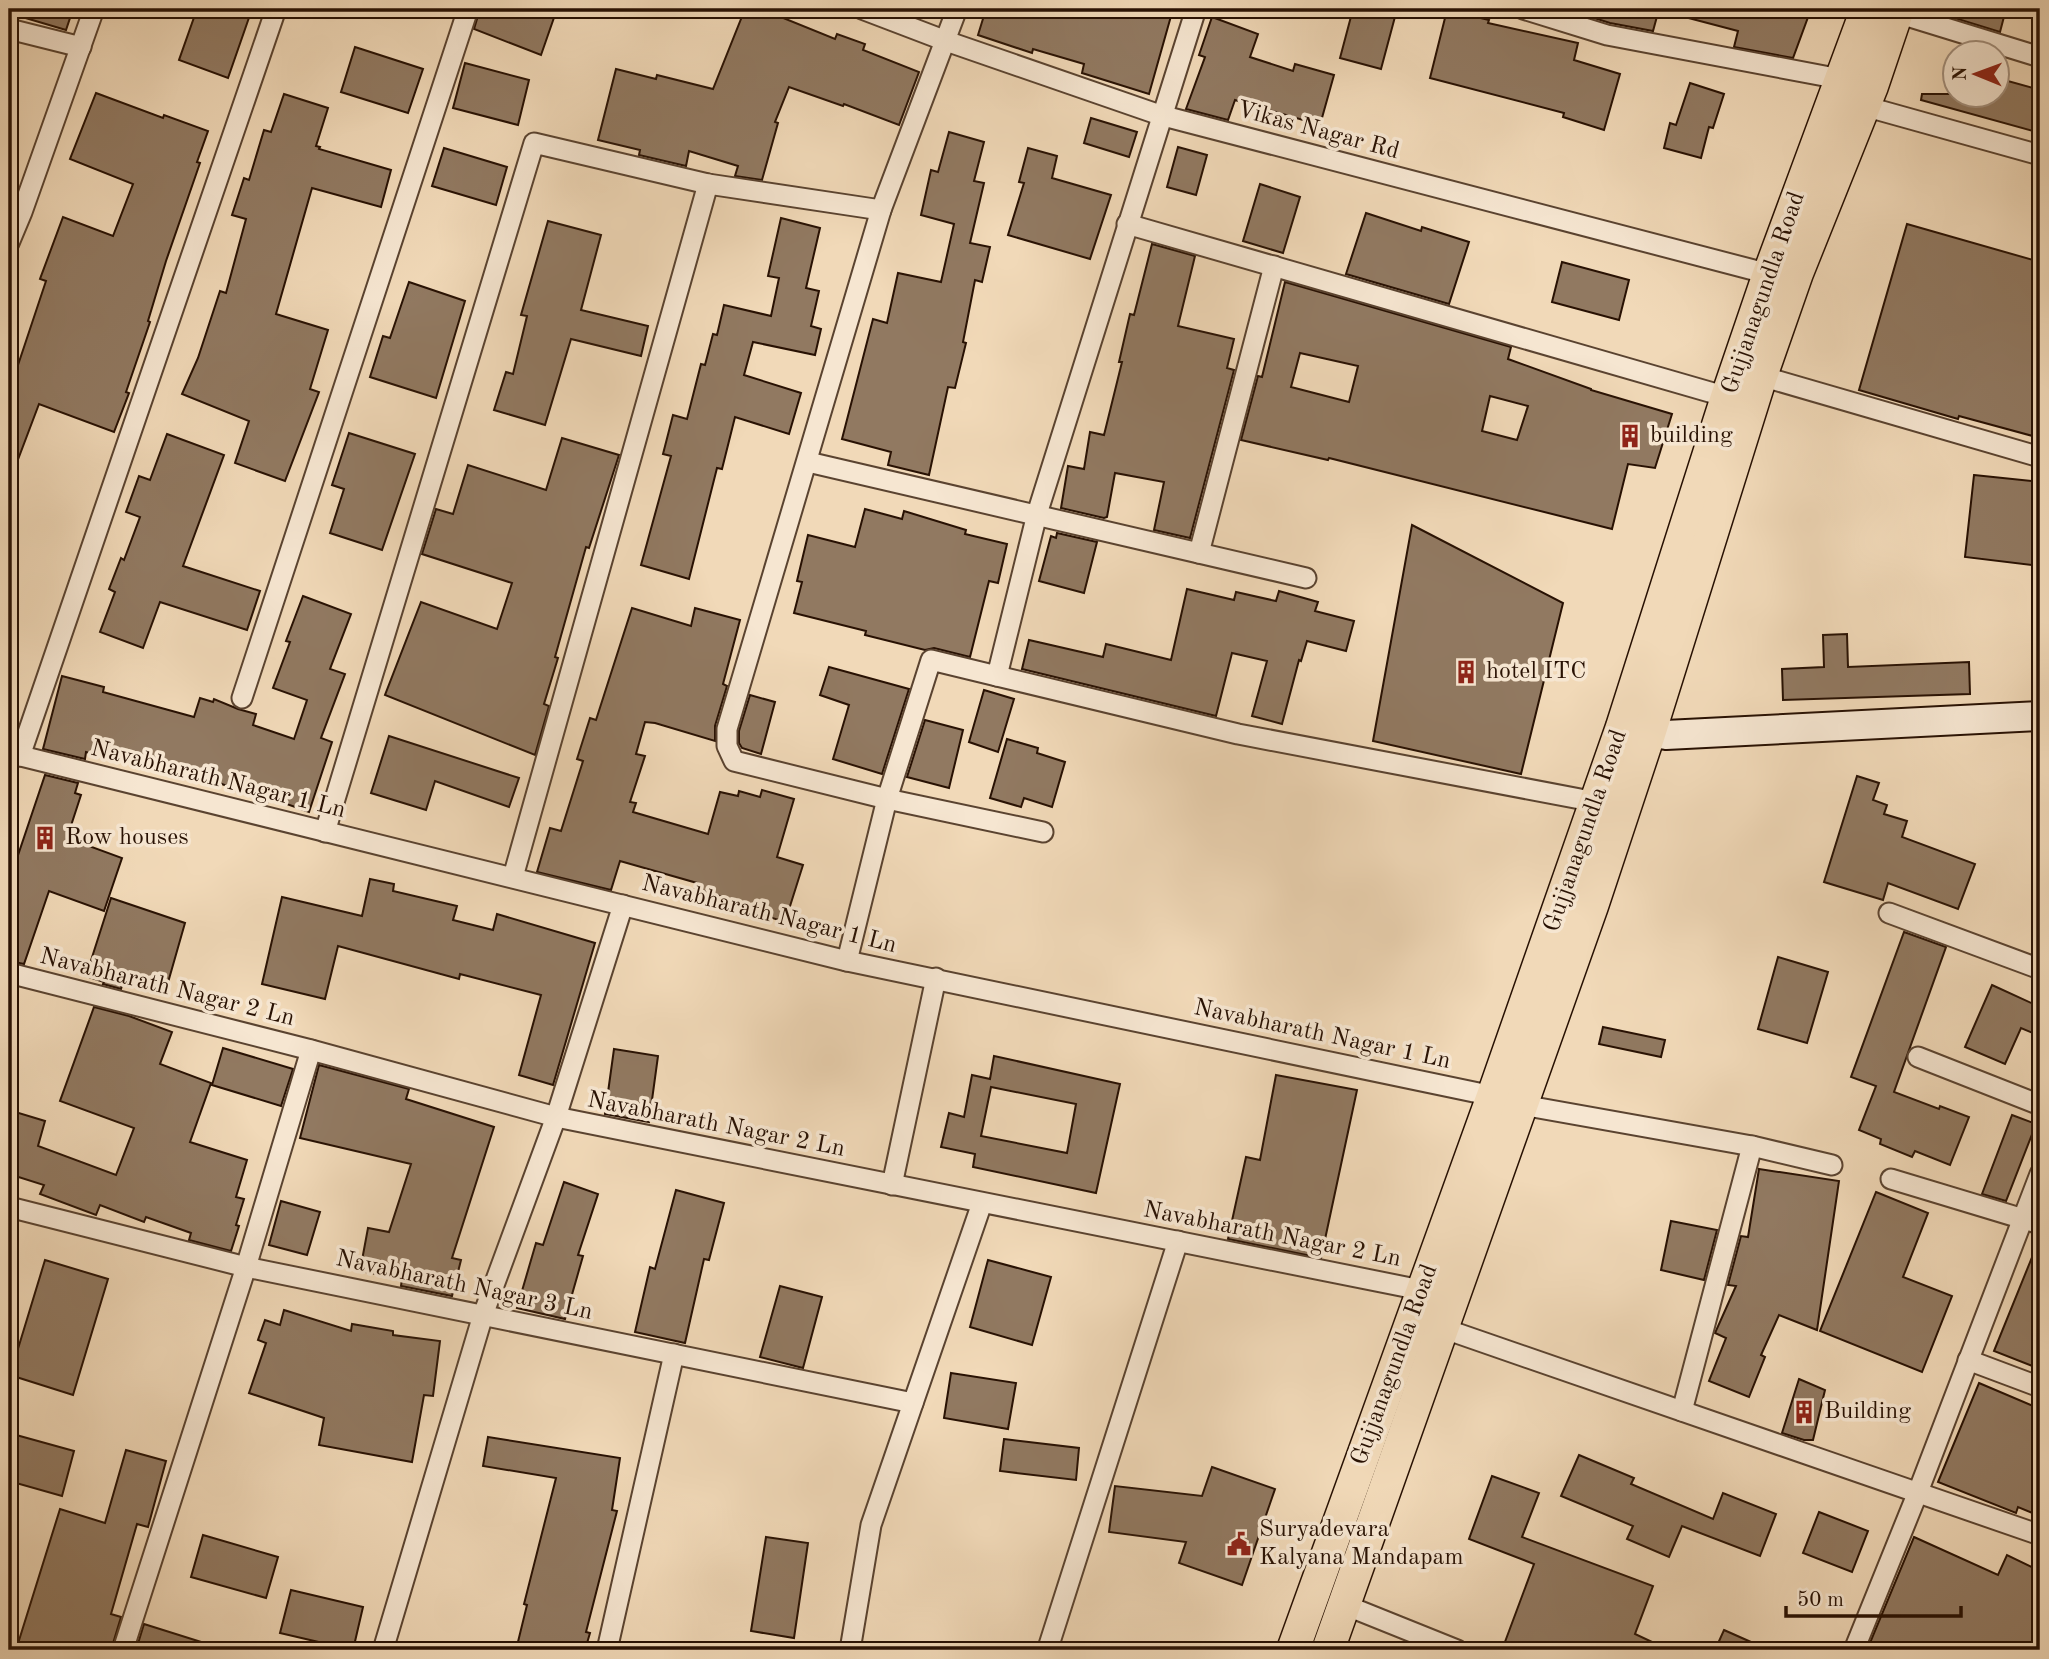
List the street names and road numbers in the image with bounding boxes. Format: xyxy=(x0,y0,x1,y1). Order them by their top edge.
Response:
street label: Vikas Nagar Rd xyxy=(1234,98,1402,164)
street label: Gujjanagundla Road xyxy=(1718,189,1810,397)
street label: Gujjanagundla Road xyxy=(1540,727,1632,935)
street label: Navabharath Nagar 1 Ln xyxy=(88,737,348,823)
street label: Navabharath Nagar 1 Ln xyxy=(639,872,899,958)
street label: Navabharath Nagar 2 Ln xyxy=(37,945,297,1031)
street label: Navabharath Nagar 1 Ln xyxy=(1191,996,1453,1074)
street label: Navabharath Nagar 2 Ln xyxy=(585,1088,847,1162)
street label: Navabharath Nagar 2 Ln xyxy=(1141,1198,1403,1272)
street label: Navabharath Nagar 3 Ln xyxy=(333,1247,595,1325)
street label: Gujjanagundla Road xyxy=(1347,1261,1443,1469)

